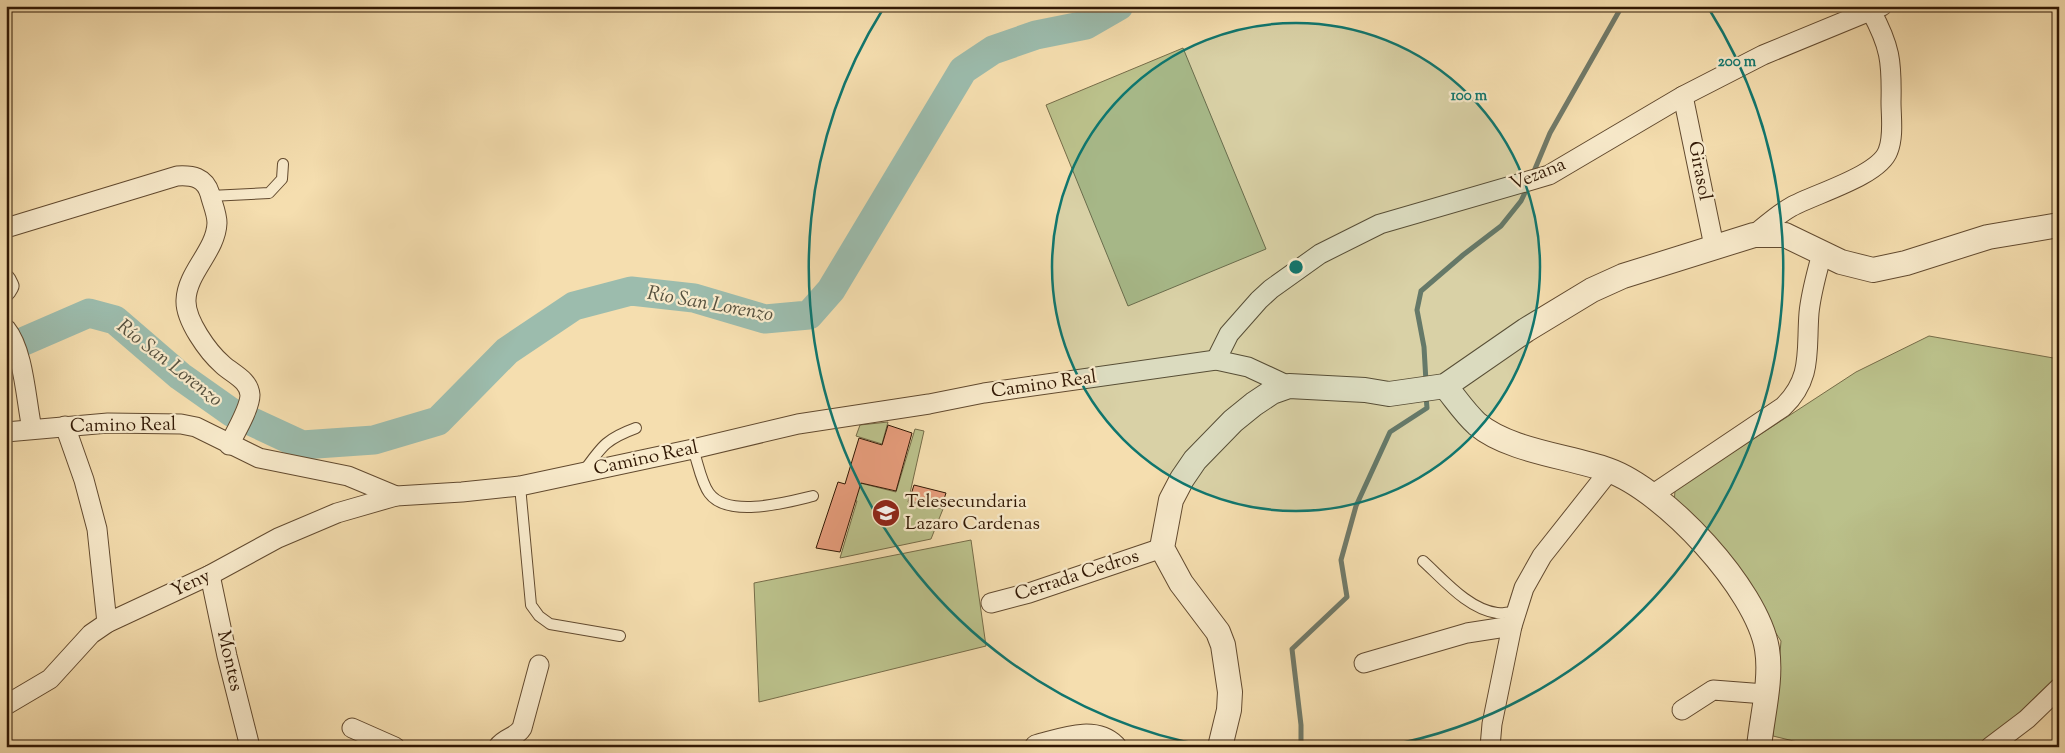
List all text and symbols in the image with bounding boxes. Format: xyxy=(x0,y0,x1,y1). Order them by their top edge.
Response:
text: 200 m xyxy=(1718,52,1757,73)
text: 100 m xyxy=(1451,86,1488,107)
street label: Girasol xyxy=(1680,139,1718,203)
street label: Vezana xyxy=(1506,151,1570,198)
centre of rings xyxy=(1287,258,1305,276)
water label: Río San Lorenzo xyxy=(645,280,775,330)
water label: Río San Lorenzo xyxy=(110,313,228,415)
street label: Camino Real xyxy=(989,364,1099,406)
street label: Camino Real xyxy=(70,412,176,440)
street label: Camino Real xyxy=(591,435,701,483)
place label: Telesecundaria Lazaro Cardenas xyxy=(905,489,1040,538)
school or university icon: Telesecundaria Lazaro Cardenas xyxy=(871,498,901,528)
street label: Cerrada Cedros xyxy=(1011,543,1143,609)
street label: Yeny xyxy=(167,563,216,605)
street label: Montes xyxy=(209,628,249,694)

